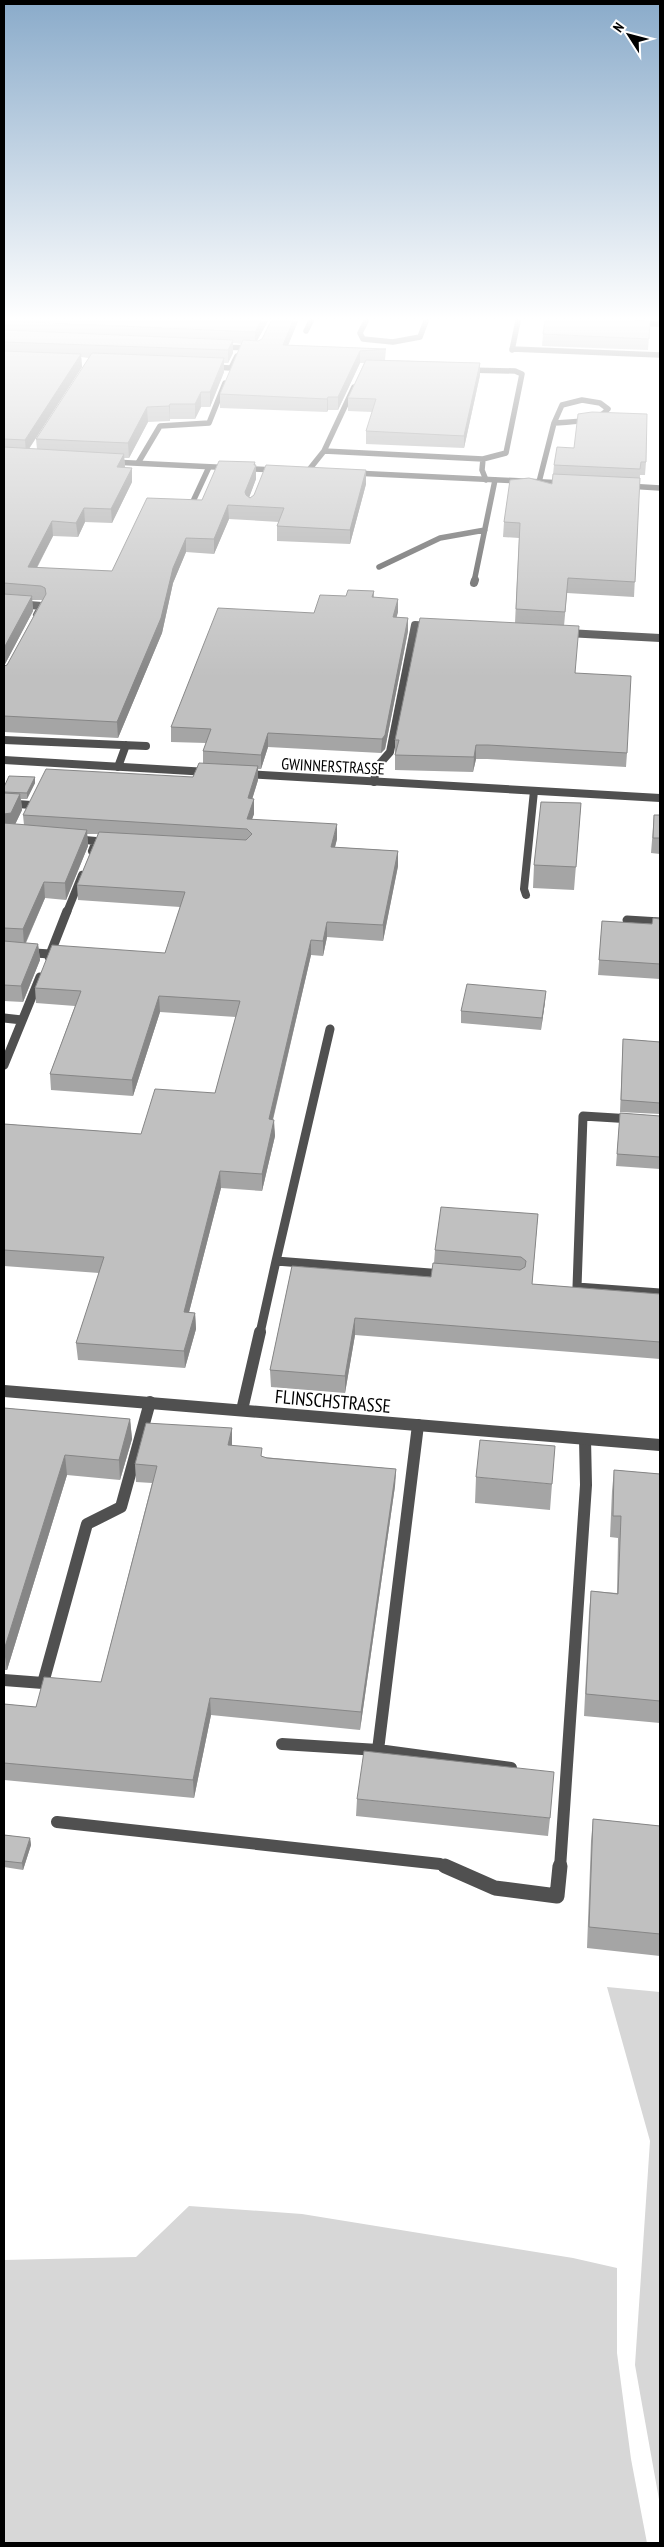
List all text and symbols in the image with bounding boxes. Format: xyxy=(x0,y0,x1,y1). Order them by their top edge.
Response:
north arrow xyxy=(604,10,654,60)
text: N xyxy=(609,19,628,36)
street label: GWINNERSTRASSE xyxy=(281,753,385,779)
street label: FLINSCHSTRASSE xyxy=(274,1384,392,1418)

